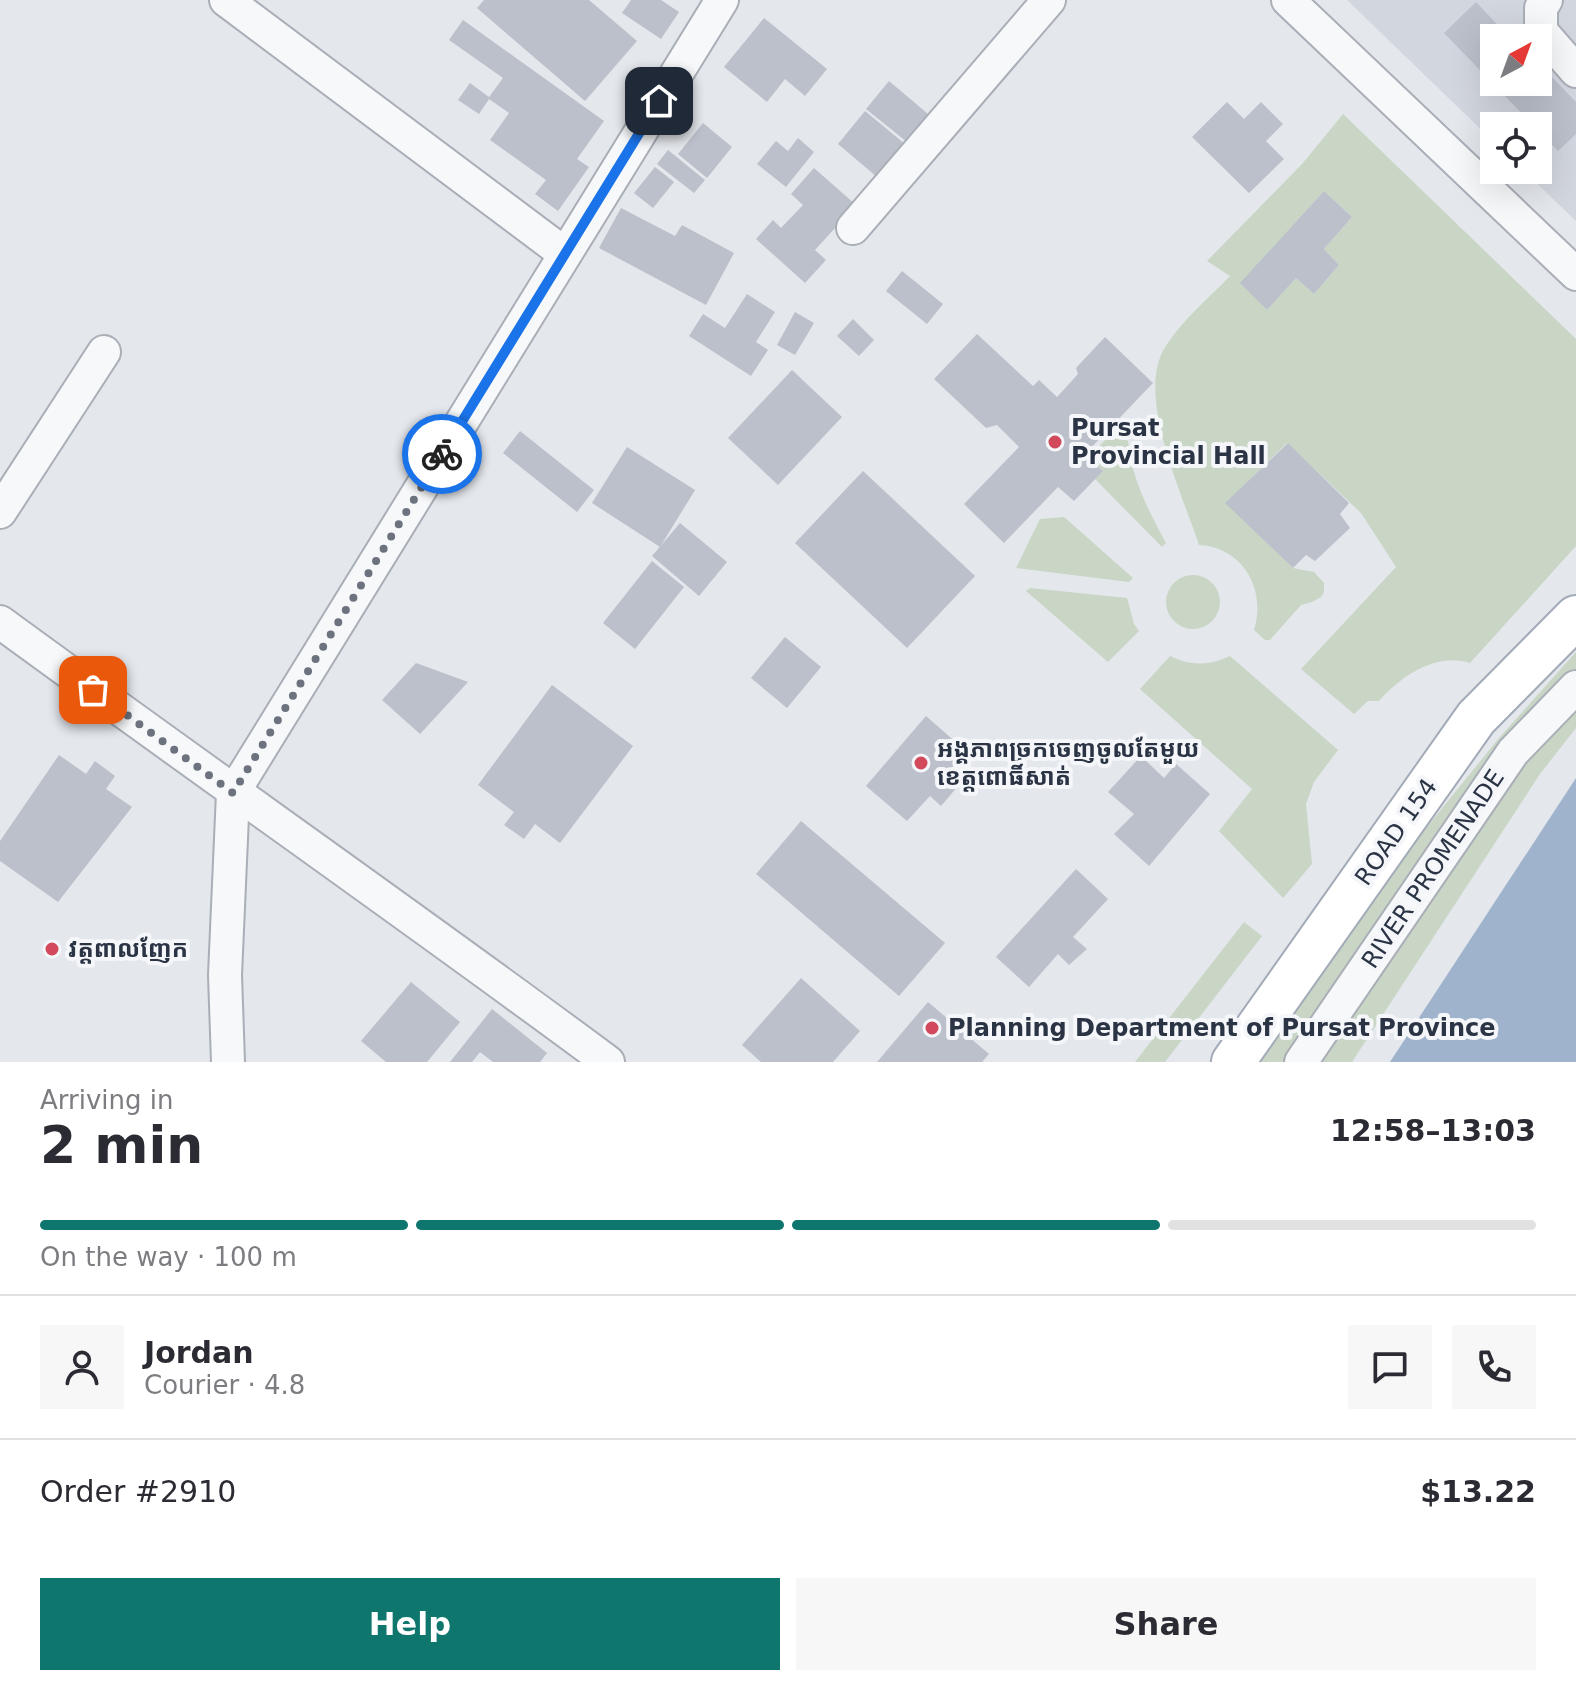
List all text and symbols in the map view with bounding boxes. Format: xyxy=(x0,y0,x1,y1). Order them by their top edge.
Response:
north arrow xyxy=(1480,24,1552,96)
map controls xyxy=(1480,24,1552,184)
pin xyxy=(625,67,693,135)
icon: home xyxy=(637,79,681,123)
button: locate xyxy=(1480,112,1552,184)
courier xyxy=(402,414,482,494)
place label: Pursat Provincial Hall xyxy=(1071,414,1266,470)
icon: bike xyxy=(420,432,464,476)
marker: Pursat Provincial Hall xyxy=(1046,433,1064,451)
pin xyxy=(59,656,127,724)
icon: bag xyxy=(71,668,115,712)
place label: អង្គភាពច្រកចេញចូលតែមួយ ខេត្តពោធិ៍សាត់ xyxy=(937,735,1200,792)
marker: អង្គភាពច្រកចេញចូលតែមួយ ខេត្តពោធិ៍សាត់ xyxy=(912,754,930,772)
street label: RIVER PROMENADE xyxy=(1356,764,1510,974)
street label: ROAD 154 xyxy=(1349,773,1443,891)
place label: វត្តពាលញែក xyxy=(68,935,188,964)
marker: វត្តពាលញែក xyxy=(43,940,61,958)
place label: Planning Department of Pursat Province xyxy=(948,1014,1496,1042)
marker: Planning Department of Pursat Province xyxy=(923,1019,941,1037)
text: Arriving in xyxy=(40,1085,174,1115)
text: 12:58–13:03 xyxy=(1330,1113,1536,1148)
text: 2 min xyxy=(40,1115,203,1175)
text: On the way · 100 m xyxy=(40,1242,297,1272)
button: person xyxy=(40,1325,124,1409)
button: chat xyxy=(1348,1325,1432,1409)
button: phone xyxy=(1452,1325,1536,1409)
text: Jordan xyxy=(144,1335,254,1370)
text: Courier · 4.8 xyxy=(144,1370,305,1400)
text: Order #2910 xyxy=(40,1474,236,1509)
text: $13.22 xyxy=(1420,1474,1536,1509)
button: Help xyxy=(40,1578,780,1670)
button: Share xyxy=(796,1578,1536,1670)

